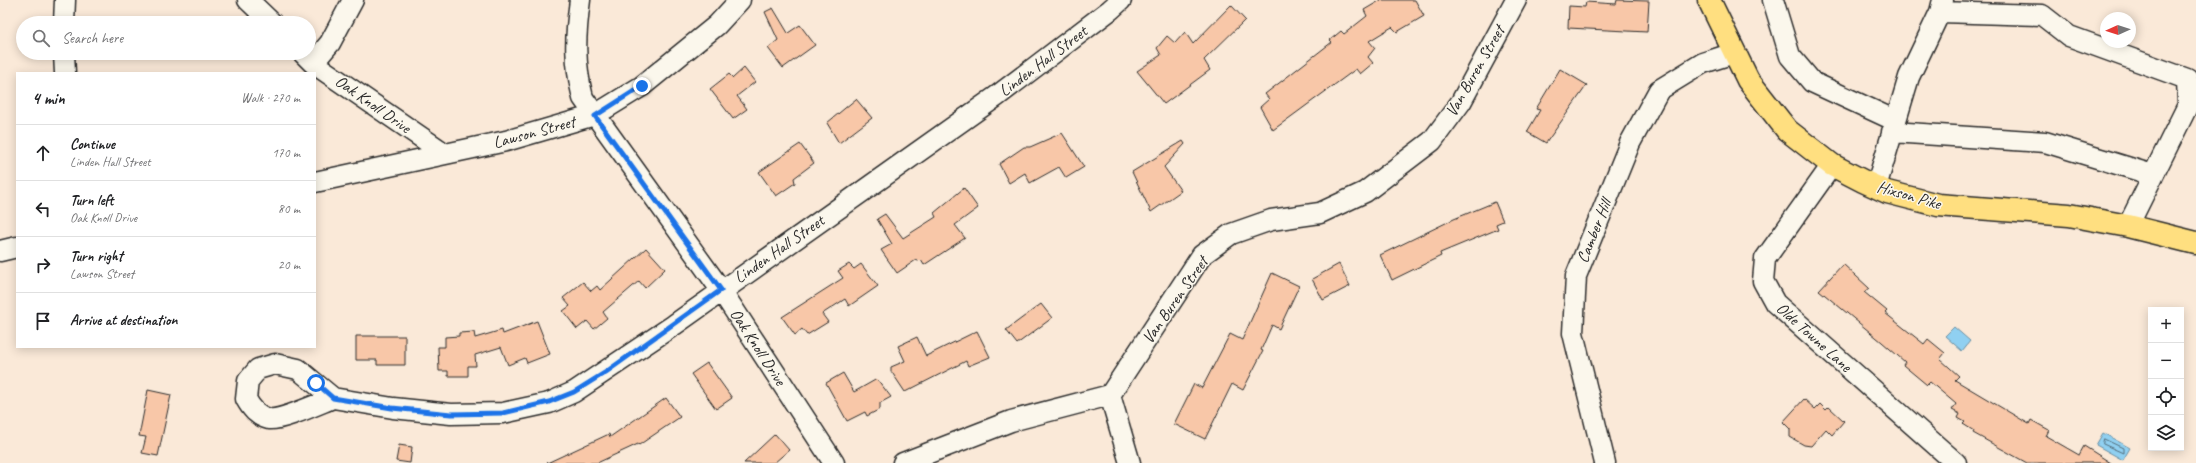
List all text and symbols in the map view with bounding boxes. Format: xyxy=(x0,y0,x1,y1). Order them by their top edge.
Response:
north arrow xyxy=(2100,12,2136,48)
search box xyxy=(16,16,316,60)
street label: Linden Hall Street xyxy=(995,20,1093,101)
street label: Van Buren Street xyxy=(1441,20,1511,120)
icon: search xyxy=(30,27,52,49)
text: Search here xyxy=(62,29,123,48)
street label: Oak Knoll Drive xyxy=(331,70,416,139)
route end xyxy=(633,77,651,95)
text: 4 min xyxy=(32,88,65,109)
text: Walk · 270 m xyxy=(241,90,300,106)
street label: Lawson Street xyxy=(491,110,580,153)
text: Continue xyxy=(70,135,115,154)
icon: ahead xyxy=(32,142,54,164)
text: 170 m xyxy=(272,145,300,161)
text: Linden Hall Street xyxy=(70,154,151,170)
street label: Hixson Pike xyxy=(1875,176,1945,214)
text: Turn left xyxy=(70,191,113,210)
street label: Camber Hill xyxy=(1572,193,1617,266)
icon: left xyxy=(32,198,54,220)
text: 80 m xyxy=(278,201,300,217)
street label: Linden Hall Street xyxy=(730,209,830,288)
text: Oak Knoll Drive xyxy=(70,210,137,226)
text: Turn right xyxy=(70,247,123,266)
street label: Van Buren Street xyxy=(1137,250,1214,348)
icon: right xyxy=(32,254,54,276)
text: 20 m xyxy=(278,257,300,273)
text: Lawson Street xyxy=(70,266,134,282)
street label: Olde Towne Lane xyxy=(1772,298,1857,377)
street label: Oak Knoll Drive xyxy=(725,305,791,391)
map controls xyxy=(2148,307,2184,451)
button: + xyxy=(2148,307,2184,343)
icon: arrive xyxy=(32,310,54,332)
text: Arrive at destination xyxy=(70,311,177,330)
button: − xyxy=(2148,343,2184,379)
route start xyxy=(307,374,325,392)
button: locate xyxy=(2148,379,2184,415)
button: layers xyxy=(2148,415,2184,451)

